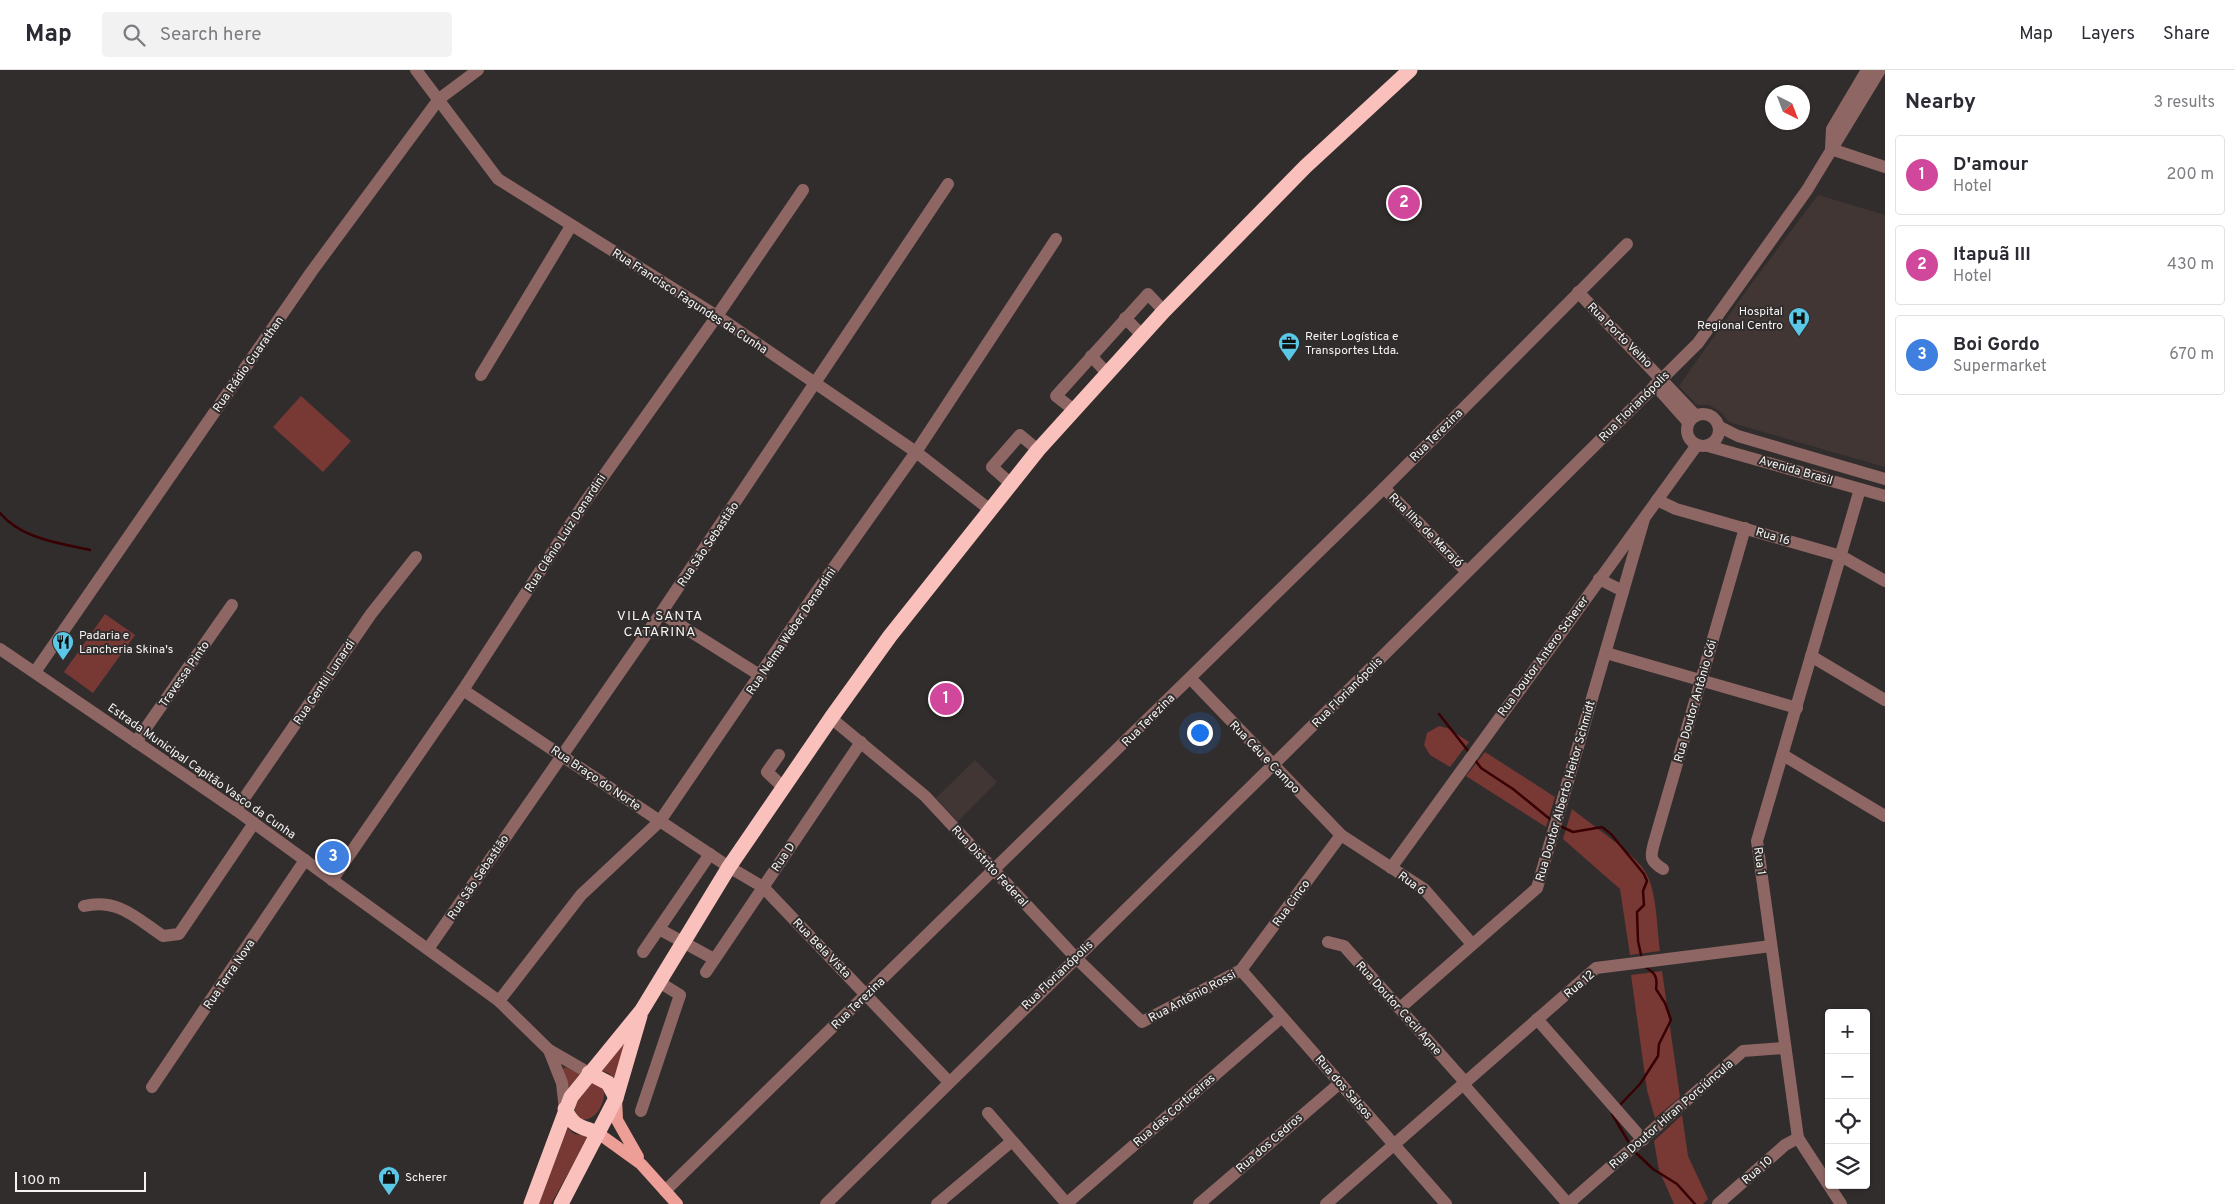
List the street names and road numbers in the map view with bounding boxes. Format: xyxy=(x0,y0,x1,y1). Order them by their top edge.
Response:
street label: Rua Francisco Fagundes da Cunha xyxy=(609,245,770,358)
street label: Rua Porto Velho xyxy=(1583,300,1656,372)
street label: Rua Rádio Guarathan xyxy=(210,313,288,416)
street label: Rua Florianópolis xyxy=(1596,368,1673,445)
street label: Rua Terezina xyxy=(1407,406,1467,466)
street label: Avenida Brasil xyxy=(1757,453,1835,489)
street label: Rua Clênio Luiz Denardini xyxy=(522,471,610,596)
street label: Rua Ilha de Marajó xyxy=(1385,490,1466,572)
street label: Rua São Sebastião xyxy=(674,499,743,590)
street label: Rua 16 xyxy=(1753,524,1792,550)
street label: Rua Nelma Weber Denardini xyxy=(743,565,840,698)
street label: Rua Doutor Antero Scherer xyxy=(1495,593,1593,720)
street label: Rua Gentil Lunardi xyxy=(290,637,359,728)
street label: Travessa Pinto xyxy=(156,638,214,711)
street label: Rua Doutor Antônio Gói xyxy=(1671,638,1721,764)
street label: Rua Florianópolis xyxy=(1309,654,1386,731)
street label: Rua Terezina xyxy=(1119,691,1179,751)
street label: Rua Doutor Alberto Heitor Schmidt xyxy=(1532,699,1600,884)
street label: Estrada Municipal Capitão Vasco da Cunha xyxy=(104,700,299,843)
street label: Rua Céu e Campo xyxy=(1225,718,1303,798)
street label: Rua Braço do Norte xyxy=(547,743,644,815)
street label: Rua Distrito Federal xyxy=(947,823,1031,911)
street label: Rua São Sebastião xyxy=(444,832,513,923)
street label: Rua D xyxy=(768,840,799,875)
street label: Rua 1 xyxy=(1749,846,1769,876)
street label: Rua 6 xyxy=(1394,868,1429,899)
street label: Rua Cinco xyxy=(1269,877,1314,930)
street label: Rua Bela Vista xyxy=(789,915,854,982)
street label: Rua Terra Nova xyxy=(200,936,259,1013)
street label: Rua Florianópolis xyxy=(1018,937,1097,1014)
street label: Rua Doutor Cecil Agne xyxy=(1352,958,1445,1059)
street label: Rua Antônio Rossi xyxy=(1146,967,1239,1027)
street label: Rua 12 xyxy=(1561,967,1598,1002)
street label: Rua Terezina xyxy=(828,974,889,1033)
street label: Rua dos Salsos xyxy=(1311,1052,1375,1123)
street label: Rua Doutor Hiran Porciúncula xyxy=(1606,1056,1737,1173)
street label: Rua das Corticeiras xyxy=(1130,1071,1219,1151)
street label: Rua dos Cedros xyxy=(1233,1110,1306,1177)
street label: Rua 10 xyxy=(1739,1153,1776,1189)

